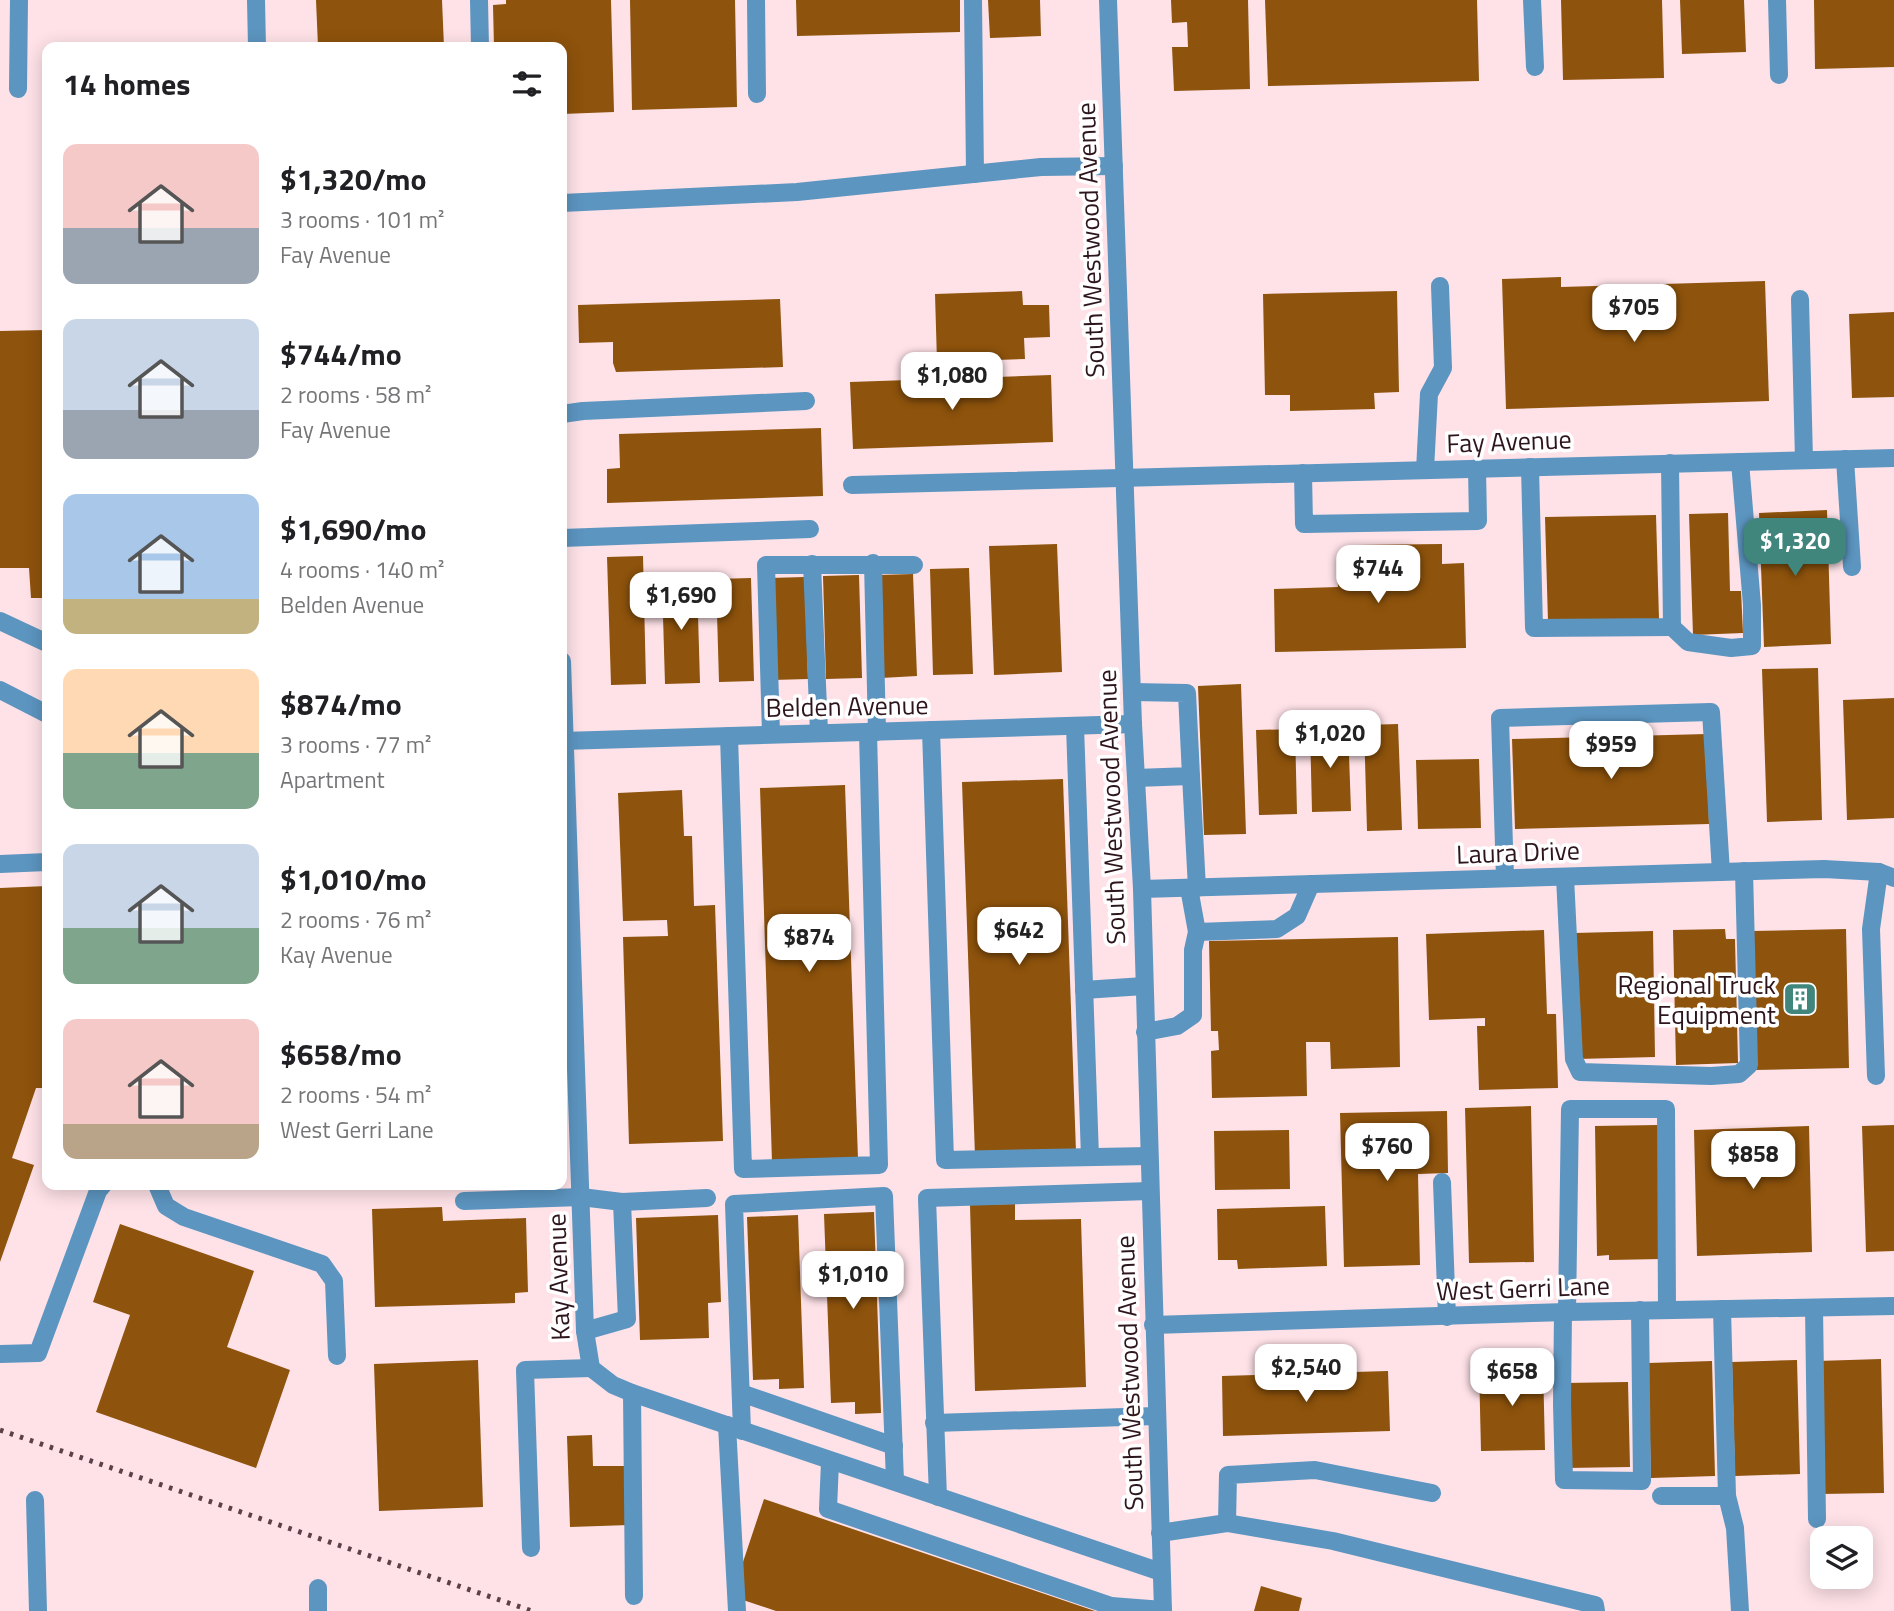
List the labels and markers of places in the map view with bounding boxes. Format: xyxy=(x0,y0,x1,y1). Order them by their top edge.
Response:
pin: $705 xyxy=(1593,284,1675,344)
pin: $1,080 xyxy=(895,352,1009,412)
pin: $1,320 xyxy=(1738,518,1852,578)
pin: $744 xyxy=(1337,546,1419,605)
pin: $1,690 xyxy=(624,572,738,632)
pin: $1,020 xyxy=(1273,710,1387,770)
pin: $959 xyxy=(1570,722,1652,781)
pin: $642 xyxy=(978,908,1060,967)
pin: $874 xyxy=(768,914,850,974)
place label: Regional Truck Equipment xyxy=(1618,965,1776,1034)
building icon: Regional Truck Equipment xyxy=(1781,980,1819,1018)
pin: $760 xyxy=(1346,1124,1428,1183)
pin: $858 xyxy=(1712,1132,1794,1191)
pin: $1,010 xyxy=(796,1252,910,1311)
pin: $2,540 xyxy=(1249,1344,1363,1404)
pin: $658 xyxy=(1471,1348,1553,1408)

